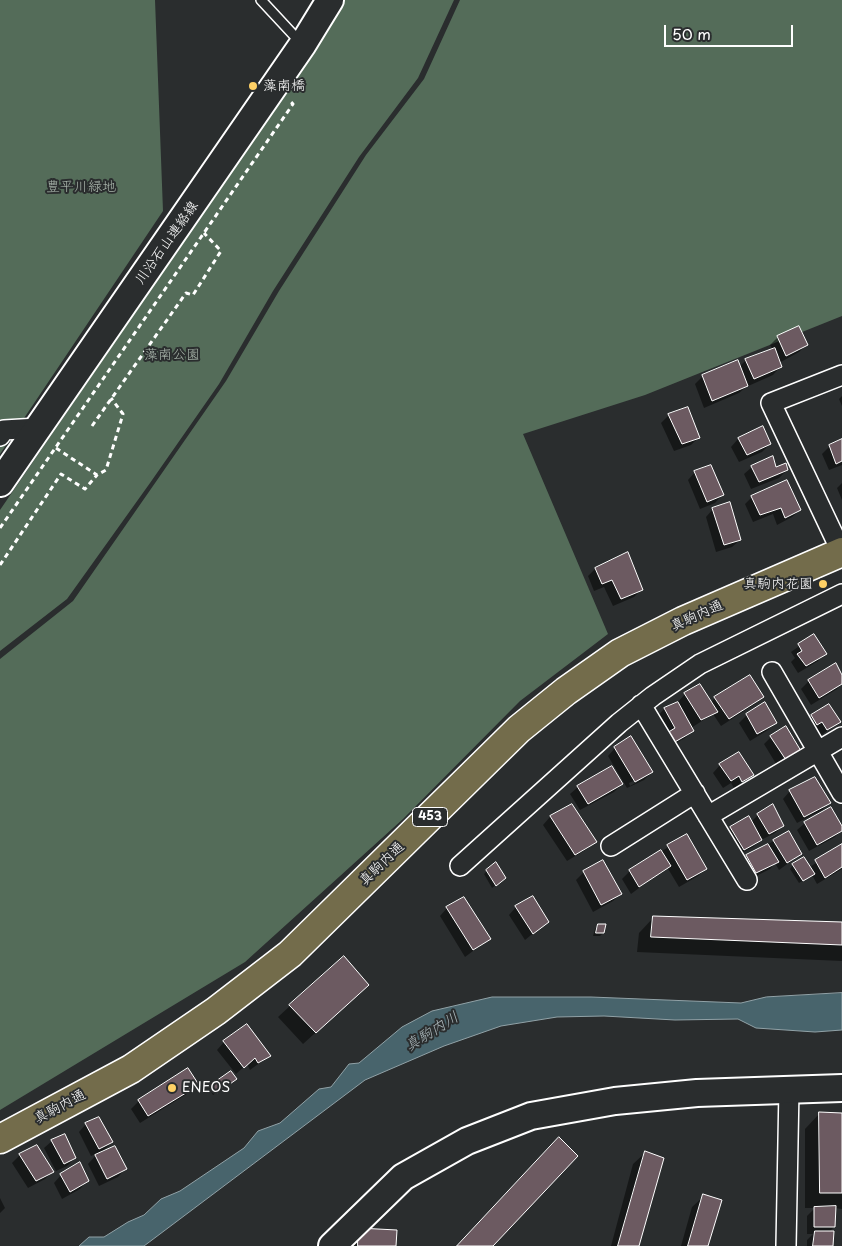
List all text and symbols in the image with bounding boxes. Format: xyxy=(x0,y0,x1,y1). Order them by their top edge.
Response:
scale bar xyxy=(667,15,796,47)
text: 50 m xyxy=(672,22,711,45)
place label: 藻南橋 xyxy=(263,78,305,94)
marker: 藻南橋 xyxy=(247,80,259,92)
park label: 豊平川緑地 xyxy=(46,179,116,195)
street label: 川沿石山連絡線 xyxy=(132,198,202,288)
park label: 藻南公園 xyxy=(144,347,200,363)
place label: 真駒内花園 xyxy=(743,576,813,592)
marker: 真駒内花園 xyxy=(817,578,829,590)
street label: 真駒内通 xyxy=(668,597,726,635)
road number: 453 xyxy=(412,808,448,826)
street label: 真駒内通 xyxy=(356,839,408,889)
water label: 真駒内川 xyxy=(402,1008,462,1056)
place label: ENEOS xyxy=(182,1080,230,1096)
marker: ENEOS xyxy=(166,1082,178,1094)
street label: 真駒内通 xyxy=(31,1086,89,1128)

